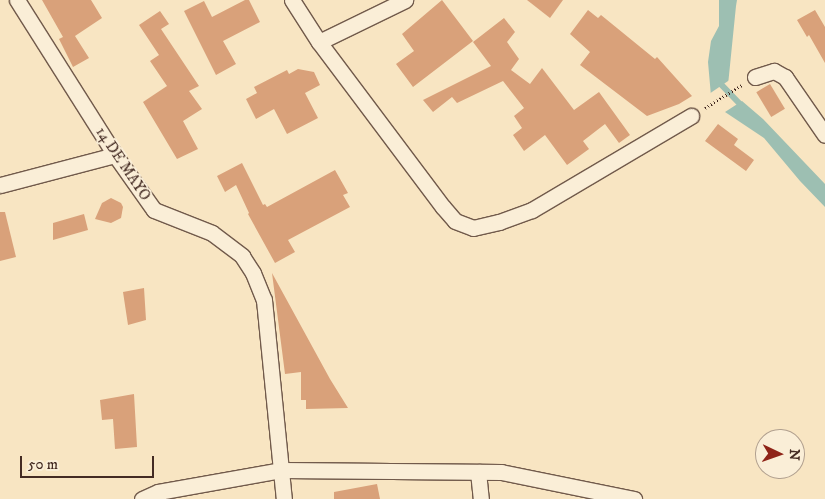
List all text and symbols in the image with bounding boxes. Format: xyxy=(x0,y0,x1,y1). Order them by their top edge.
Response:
street label: 14 DE MAYO xyxy=(92,124,154,204)
north arrow xyxy=(755,429,805,479)
scale bar xyxy=(22,446,156,478)
text: N xyxy=(785,449,803,461)
text: 50 m xyxy=(28,455,58,474)

